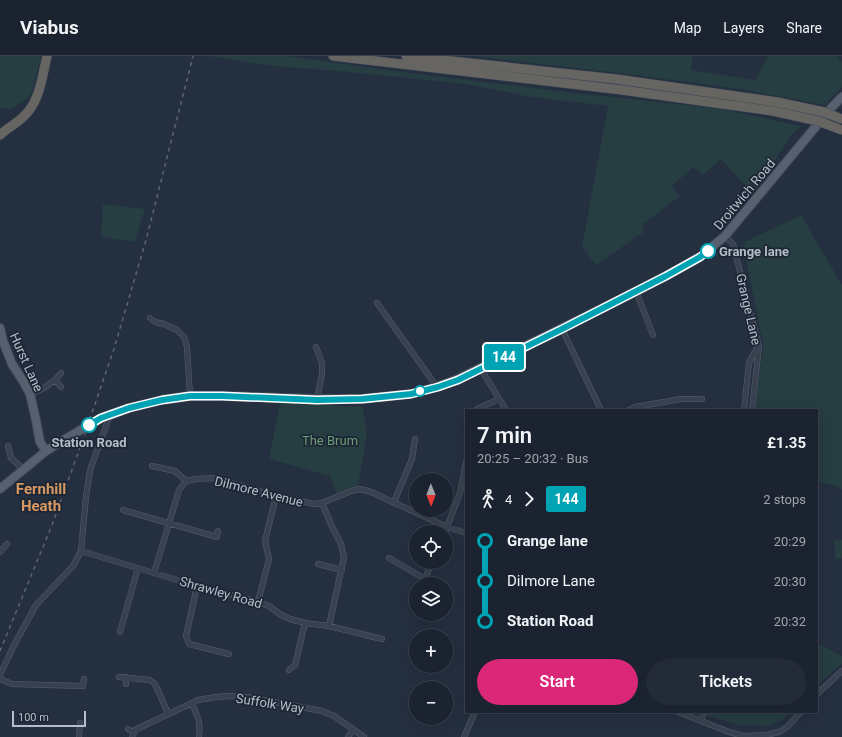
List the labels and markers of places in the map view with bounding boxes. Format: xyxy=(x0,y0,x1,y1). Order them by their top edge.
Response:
marker: Grange lane xyxy=(700,243,716,259)
place label: Grange lane xyxy=(719,244,789,259)
unlabelled marker xyxy=(414,385,426,397)
marker: Station Road xyxy=(81,417,97,433)
place label: Station Road xyxy=(52,435,127,450)

